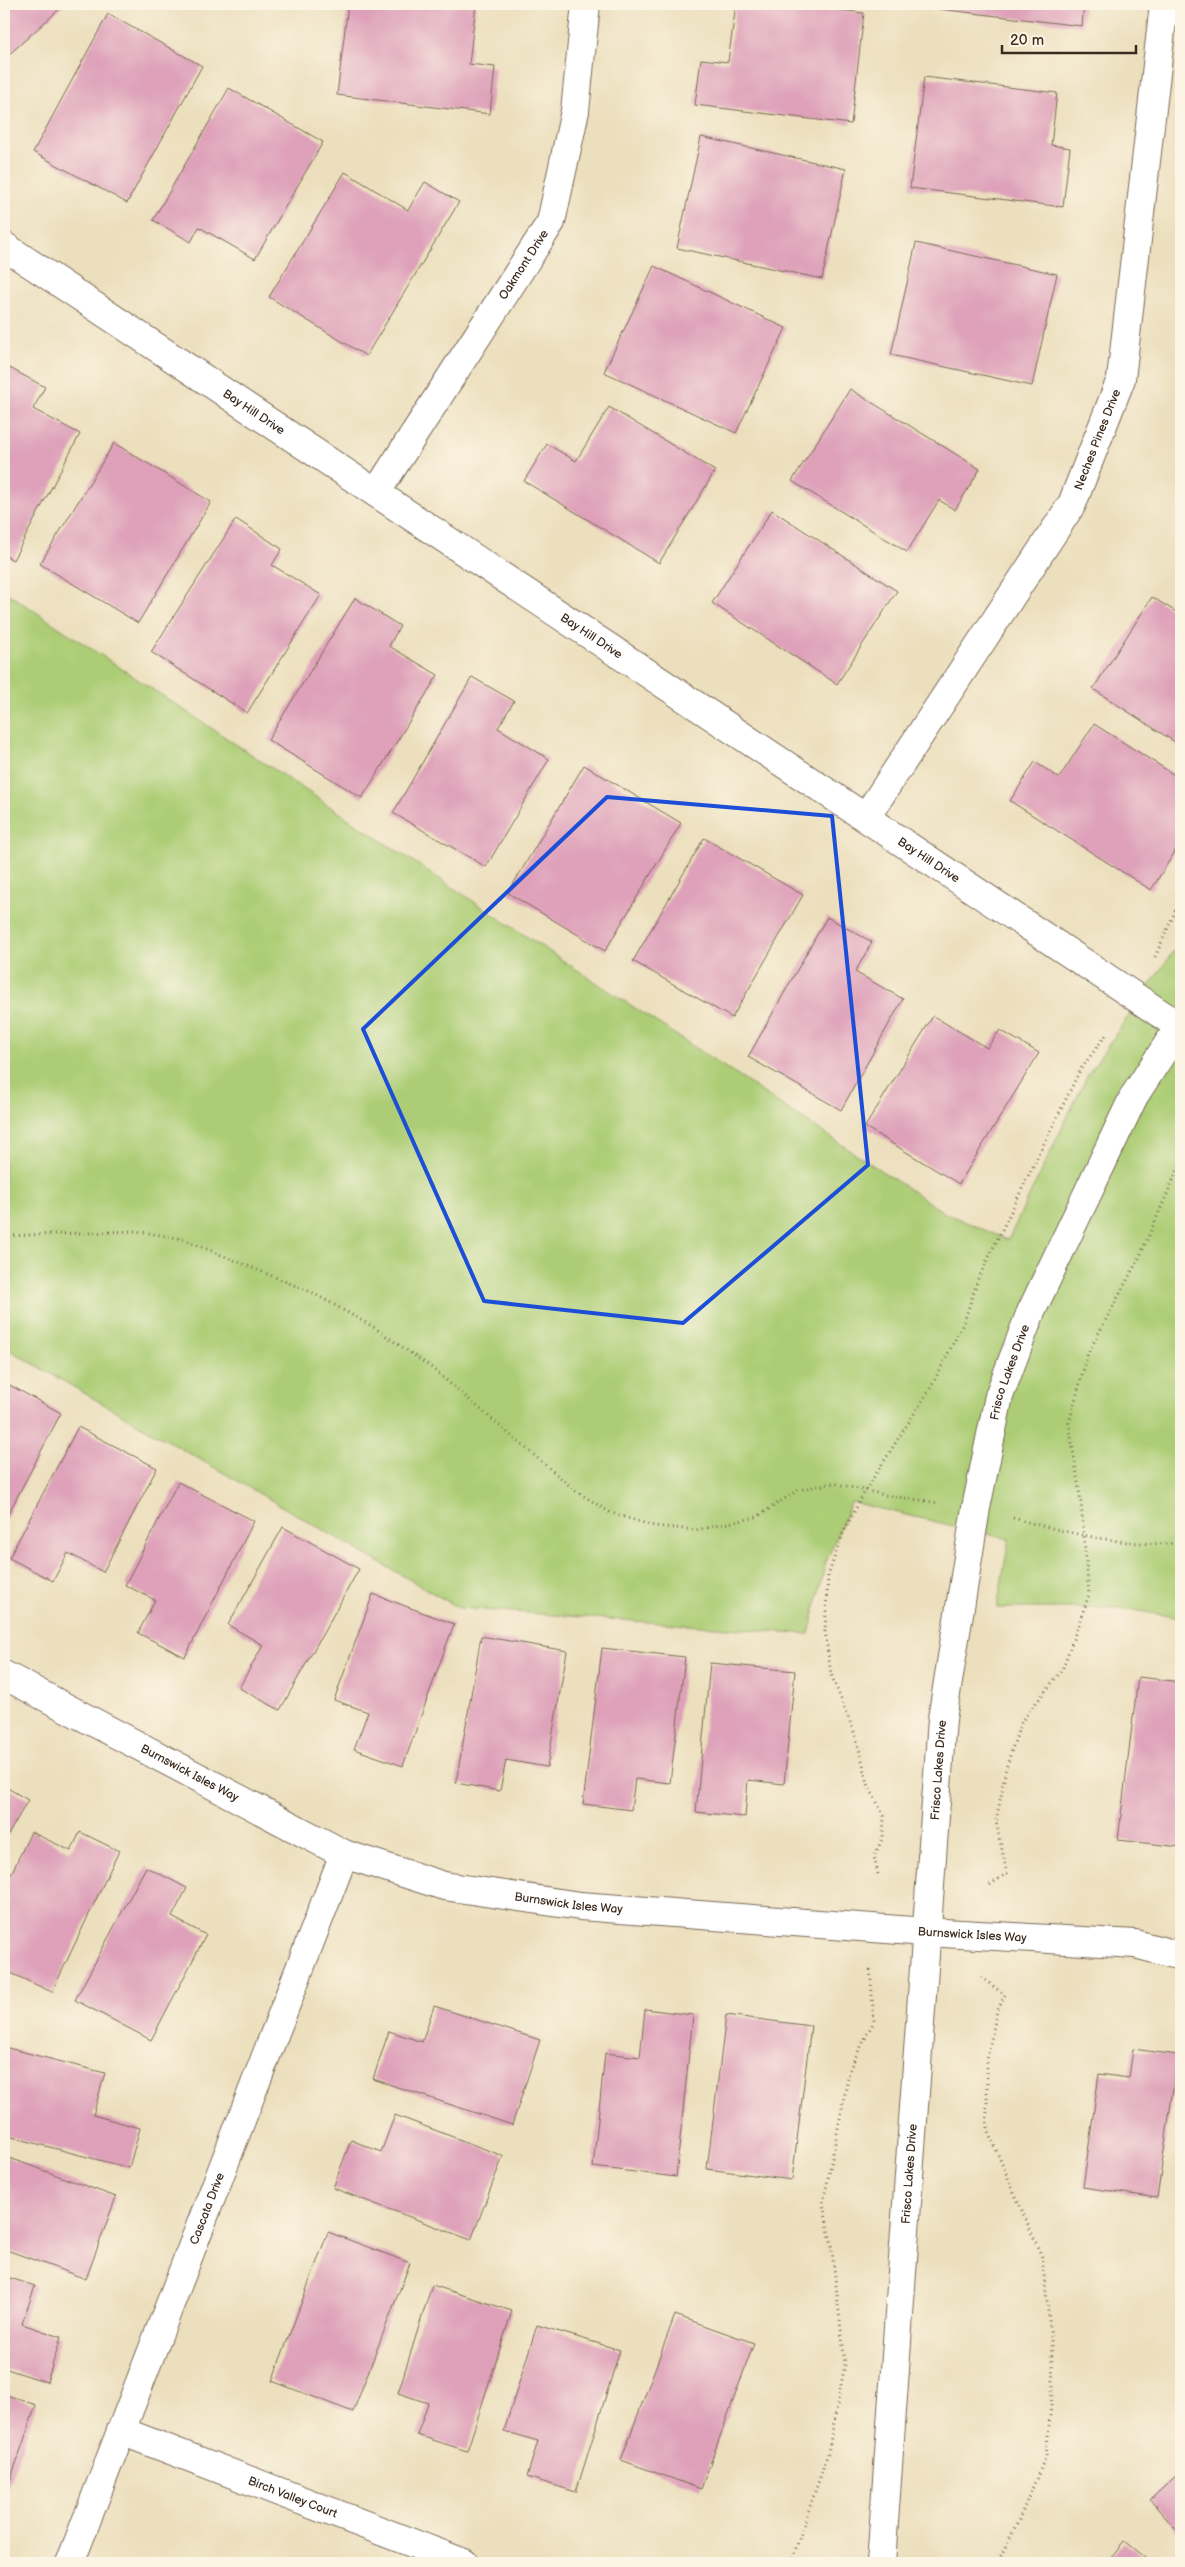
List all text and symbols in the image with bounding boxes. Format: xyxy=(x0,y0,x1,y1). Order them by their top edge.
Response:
scale bar xyxy=(1002,22,1136,54)
text: 20 m xyxy=(1010,31,1044,50)
street label: Oakmont Drive xyxy=(496,227,552,303)
street label: Bay Hill Drive xyxy=(220,386,288,438)
street label: Neches Pines Drive xyxy=(1071,387,1124,492)
street label: Bay Hill Drive xyxy=(557,610,625,662)
street label: Bay Hill Drive xyxy=(895,834,962,886)
street label: Frisco Lakes Drive xyxy=(987,1323,1033,1422)
street label: Frisco Lakes Drive xyxy=(928,1720,950,1821)
street label: Burnswick Isles Way xyxy=(138,1741,242,1806)
street label: Burnswick Isles Way xyxy=(513,1889,624,1917)
street label: Burnswick Isles Way xyxy=(917,1924,1028,1946)
street label: Frisco Lakes Drive xyxy=(899,2123,921,2225)
street label: Cascata Drive xyxy=(187,2171,228,2247)
street label: Birch Valley Court xyxy=(246,2474,340,2522)

